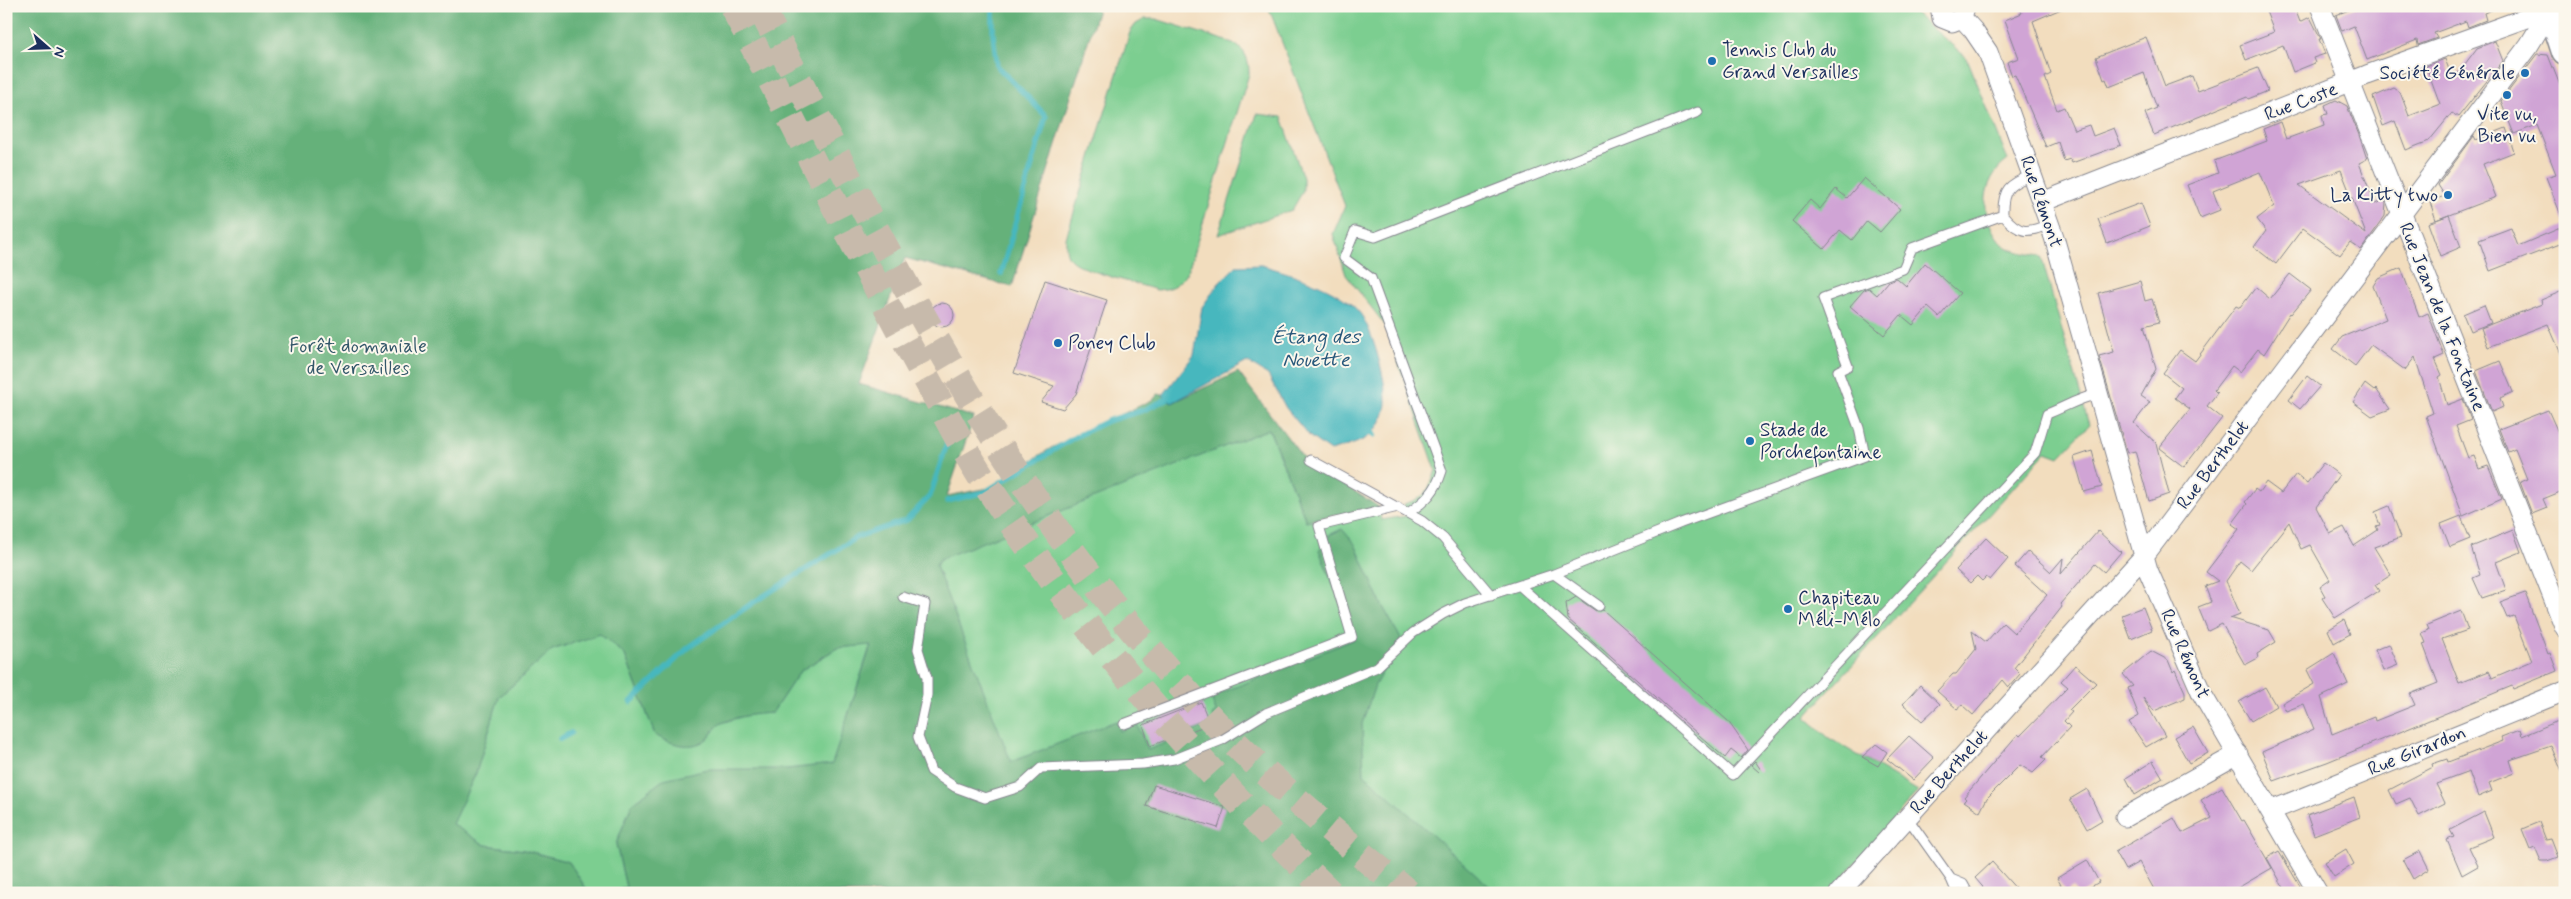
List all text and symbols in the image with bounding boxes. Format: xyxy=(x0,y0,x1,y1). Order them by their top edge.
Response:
north arrow xyxy=(22,22,72,72)
place label: Tennis Club du Grand Versailles xyxy=(1722,38,1859,85)
text: N xyxy=(49,45,69,60)
marker: Tennis Club du Grand Versailles xyxy=(1706,55,1718,67)
place label: Société Générale xyxy=(2379,61,2515,86)
marker: Société Générale xyxy=(2519,67,2531,79)
street label: Rue Coste xyxy=(2261,77,2341,127)
marker: Vite vu, Bien vu xyxy=(2501,89,2513,101)
place label: Vite vu, Bien vu xyxy=(2477,102,2537,149)
street label: Rue Rémont xyxy=(2014,153,2068,251)
place label: La Kitty two xyxy=(2330,183,2438,209)
marker: La Kitty two xyxy=(2442,189,2454,201)
street label: Rue Jean de la Fontaine xyxy=(2393,219,2491,415)
water label: Étang des Nouette xyxy=(1272,324,1362,374)
place label: Poney Club xyxy=(1068,331,1156,356)
park label: Forêt domaniale de Versailles xyxy=(289,334,427,381)
marker: Poney Club xyxy=(1052,337,1064,349)
street label: Rue Berthelot xyxy=(2171,415,2255,515)
place label: Stade de Porchefontaine xyxy=(1760,418,1881,468)
marker: Stade de Porchefontaine xyxy=(1744,435,1756,447)
place label: Chapiteau Méli-Mélo xyxy=(1798,586,1881,633)
marker: Chapiteau Méli-Mélo xyxy=(1782,603,1794,615)
street label: Rue Rémont xyxy=(2154,605,2216,703)
street label: Rue Girardon xyxy=(2364,720,2470,782)
street label: Rue Berthelot xyxy=(1904,724,1994,820)

